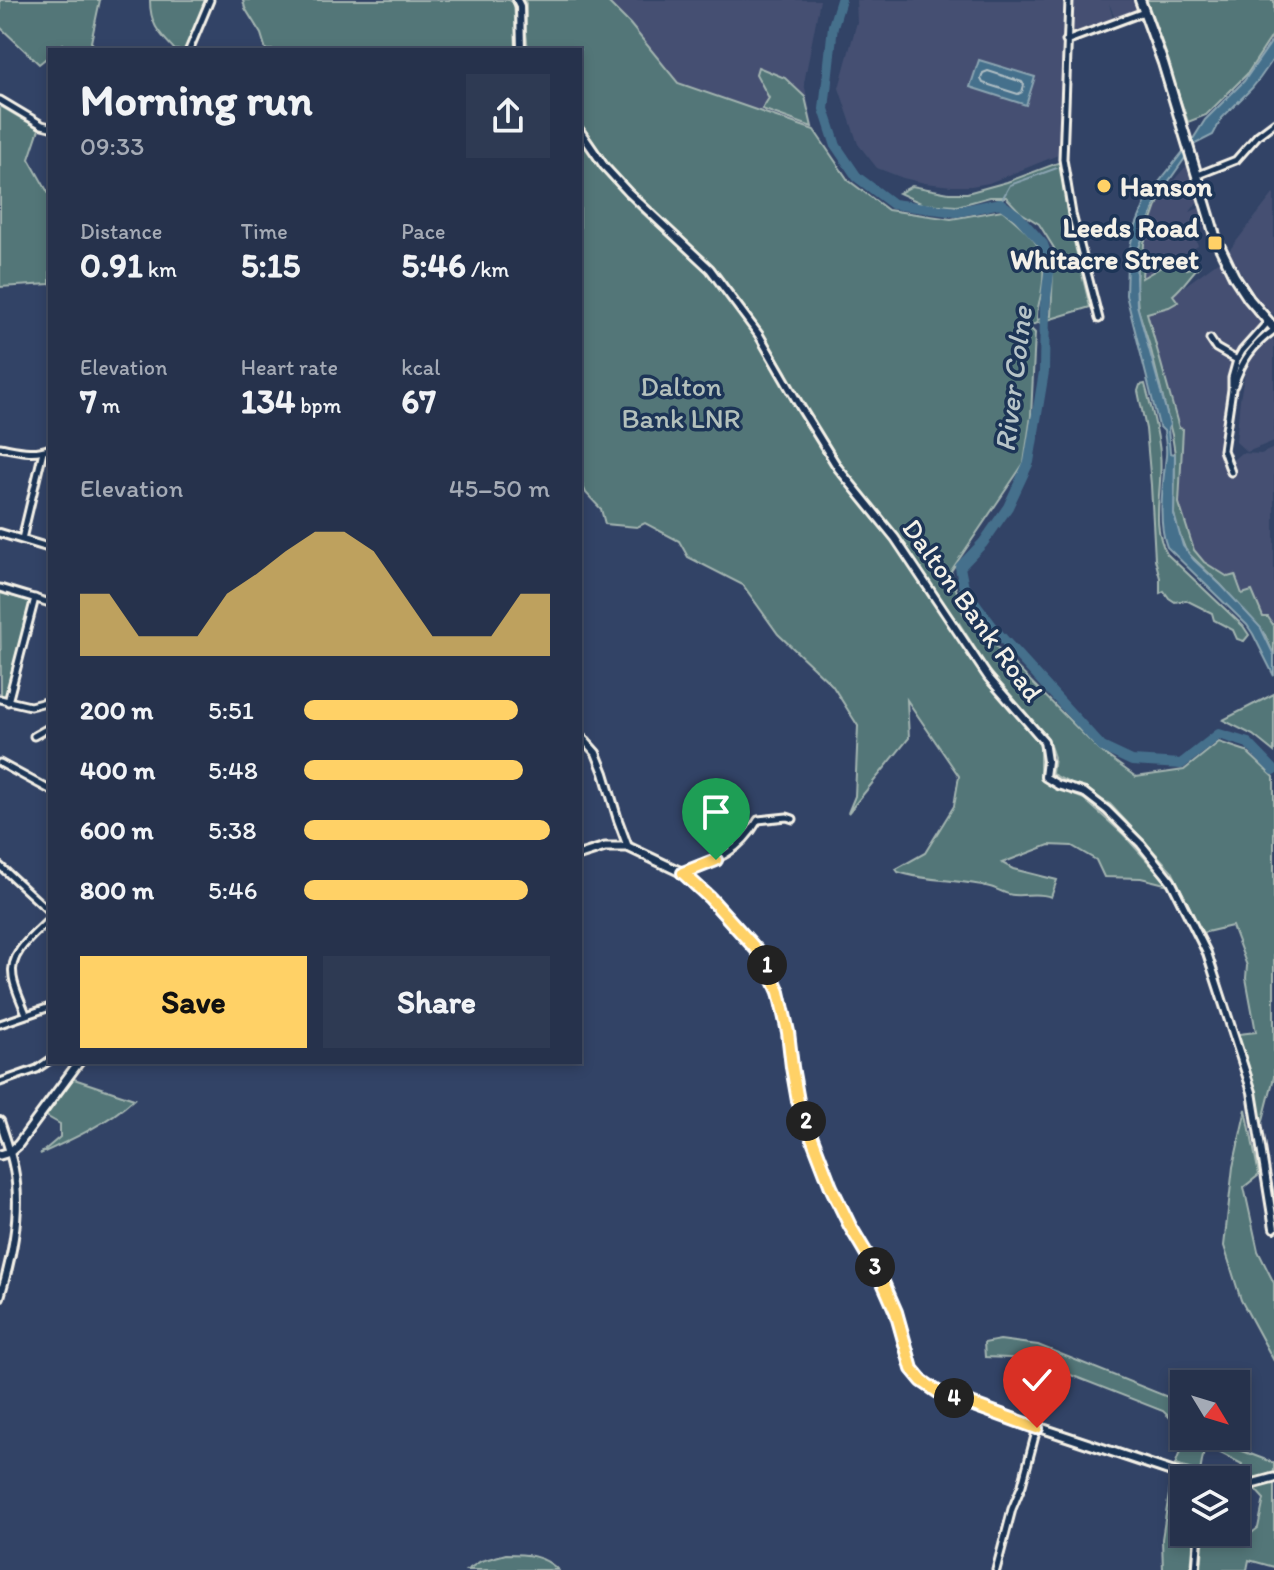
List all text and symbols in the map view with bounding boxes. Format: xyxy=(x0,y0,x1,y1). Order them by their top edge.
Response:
text: Morning run xyxy=(80,73,313,126)
button: share xyxy=(466,74,550,158)
text: 09:33 xyxy=(80,130,144,162)
place label: Hanson xyxy=(1120,169,1212,203)
marker: Hanson xyxy=(1095,177,1113,195)
place label: Leeds Road Whitacre Street xyxy=(1010,210,1200,276)
text: Distance xyxy=(80,218,162,245)
text: Time xyxy=(241,218,288,245)
text: Pace xyxy=(401,218,445,245)
marker: Leeds Road Whitacre Street xyxy=(1206,234,1224,252)
text: 0.91 xyxy=(80,245,143,286)
text: 5:15 xyxy=(241,245,300,286)
text: 5:46 xyxy=(401,245,466,286)
text: km xyxy=(143,256,177,283)
text: /km xyxy=(466,256,509,283)
water label: River Colne xyxy=(986,302,1040,454)
text: Elevation xyxy=(80,354,167,381)
text: Heart rate xyxy=(241,354,338,381)
text: kcal xyxy=(401,354,440,381)
park label: Dalton Bank LNR xyxy=(621,369,741,435)
text: 7 xyxy=(80,381,97,422)
text: 134 xyxy=(241,381,295,422)
text: 67 xyxy=(401,381,436,422)
text: m xyxy=(97,392,120,419)
text: bpm xyxy=(295,392,341,419)
text: Elevation xyxy=(80,472,183,504)
text: 45–50 m xyxy=(449,472,550,504)
street label: Dalton Bank Road xyxy=(895,512,1051,708)
text: 200 m xyxy=(80,694,153,726)
text: 5:51 xyxy=(208,694,254,726)
text: 400 m xyxy=(80,754,155,786)
text: 5:48 xyxy=(208,754,258,786)
pin xyxy=(682,778,750,860)
icon: arrive xyxy=(694,790,738,834)
text: 600 m xyxy=(80,814,154,846)
text: 5:38 xyxy=(208,814,256,846)
text: 800 m xyxy=(80,874,154,906)
text: 5:46 xyxy=(208,874,257,906)
pin: 1 xyxy=(747,945,787,985)
text: 1 xyxy=(762,951,772,978)
button: Save xyxy=(80,956,307,1048)
button: Share xyxy=(323,956,550,1048)
pin: 2 xyxy=(786,1101,826,1141)
text: 2 xyxy=(800,1107,812,1134)
pin: 3 xyxy=(855,1247,895,1287)
text: 3 xyxy=(869,1253,881,1280)
pin xyxy=(1003,1346,1071,1428)
icon: check xyxy=(1015,1358,1059,1402)
north arrow xyxy=(1170,1370,1250,1450)
map controls xyxy=(1170,1370,1250,1546)
pin: 4 xyxy=(934,1378,974,1418)
text: 4 xyxy=(947,1384,961,1411)
button: layers xyxy=(1170,1466,1250,1546)

